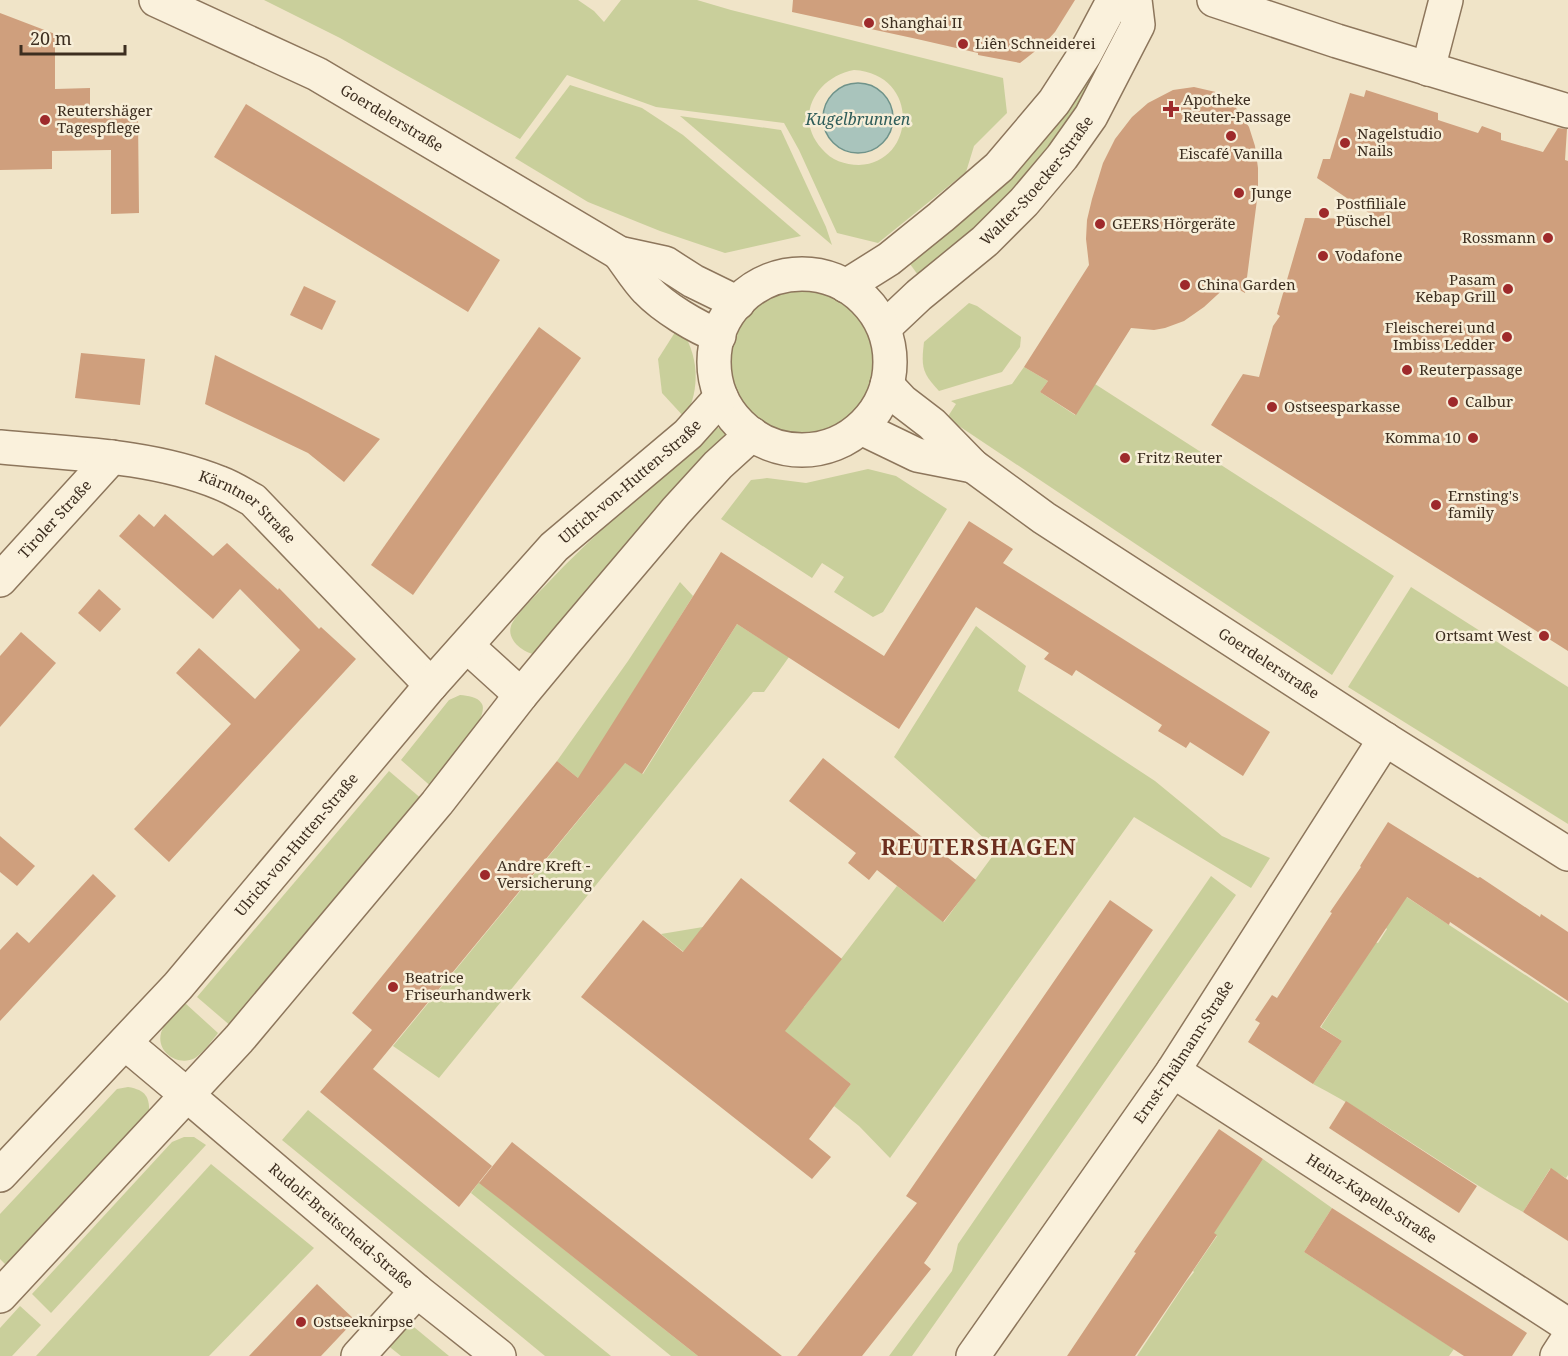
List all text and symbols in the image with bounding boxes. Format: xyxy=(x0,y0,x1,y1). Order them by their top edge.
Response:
place label: Shanghai II xyxy=(881,12,963,32)
marker: Shanghai II xyxy=(862,16,876,30)
scale bar xyxy=(21,18,124,56)
text: 20 m xyxy=(30,26,72,50)
place label: Liên Schneiderei xyxy=(975,33,1096,53)
marker: Liên Schneiderei xyxy=(956,37,970,51)
street label: Goerdelerstraße xyxy=(337,79,447,156)
place label: Apotheke Reuter-Passage xyxy=(1183,89,1291,126)
place label: Reutershäger Tagespflege xyxy=(57,100,153,137)
marker: Apotheke Reuter-Passage xyxy=(1164,102,1178,116)
water label: Kugelbrunnen xyxy=(805,108,911,130)
street label: Walter-Stoecker-Straße xyxy=(975,111,1097,249)
marker: Reutershäger Tagespflege xyxy=(38,113,52,127)
place label: Nagelstudio Nails xyxy=(1357,123,1442,160)
marker: Eiscafé Vanilla xyxy=(1224,129,1238,143)
marker: Nagelstudio Nails xyxy=(1338,136,1352,150)
place label: Eiscafé Vanilla xyxy=(1179,143,1283,163)
place label: Junge xyxy=(1250,182,1292,202)
marker: Junge xyxy=(1232,186,1246,200)
place label: Postfiliale Püschel xyxy=(1336,193,1406,230)
marker: Postfiliale Püschel xyxy=(1317,206,1331,220)
place label: GEERS Hörgeräte xyxy=(1112,213,1236,233)
marker: GEERS Hörgeräte xyxy=(1093,217,1107,231)
place label: Rossmann xyxy=(1462,227,1536,247)
marker: Rossmann xyxy=(1541,231,1555,245)
place label: Vodafone xyxy=(1335,245,1402,265)
marker: Vodafone xyxy=(1316,249,1330,263)
place label: Pasam Kebap Grill xyxy=(1415,269,1496,306)
place label: China Garden xyxy=(1197,274,1296,294)
marker: China Garden xyxy=(1178,278,1192,292)
marker: Pasam Kebap Grill xyxy=(1501,282,1515,296)
place label: Fleischerei und Imbiss Ledder xyxy=(1385,317,1495,354)
marker: Fleischerei und Imbiss Ledder xyxy=(1500,330,1514,344)
place label: Reuterpassage xyxy=(1419,359,1523,379)
marker: Reuterpassage xyxy=(1400,363,1414,377)
place label: Calbur xyxy=(1465,391,1513,411)
marker: Calbur xyxy=(1446,395,1460,409)
place label: Ostseesparkasse xyxy=(1284,396,1400,416)
marker: Ostseesparkasse xyxy=(1265,400,1279,414)
street label: Ulrich-von-Hutten-Straße xyxy=(554,415,705,548)
place label: Komma 10 xyxy=(1385,427,1461,447)
marker: Komma 10 xyxy=(1466,431,1480,445)
place label: Fritz Reuter xyxy=(1137,447,1222,467)
marker: Fritz Reuter xyxy=(1118,451,1132,465)
street label: Kärntner Straße xyxy=(197,465,301,547)
street label: Tiroler Straße xyxy=(13,475,95,562)
place label: Ernsting's family xyxy=(1448,485,1519,522)
marker: Ernsting's family xyxy=(1429,498,1443,512)
street label: Goerdelerstraße xyxy=(1215,623,1323,703)
place label: Ortsamt West xyxy=(1435,625,1532,645)
marker: Ortsamt West xyxy=(1537,629,1551,643)
street label: Ulrich-von-Hutten-Straße xyxy=(230,768,362,920)
district label: REUTERSHAGEN xyxy=(881,833,1077,861)
place label: Andre Kreft - Versicherung xyxy=(497,855,592,892)
marker: Andre Kreft - Versicherung xyxy=(478,868,492,882)
place label: Beatrice Friseurhandwerk xyxy=(405,967,531,1004)
street label: Ernst-Thälmann-Straße xyxy=(1128,976,1237,1127)
marker: Beatrice Friseurhandwerk xyxy=(386,980,400,994)
street label: Heinz-Kapelle-Straße xyxy=(1303,1148,1441,1247)
street label: Rudolf-Breitscheid-Straße xyxy=(265,1158,418,1293)
place label: Ostseeknirpse xyxy=(313,1311,413,1331)
marker: Ostseeknirpse xyxy=(294,1315,308,1329)

